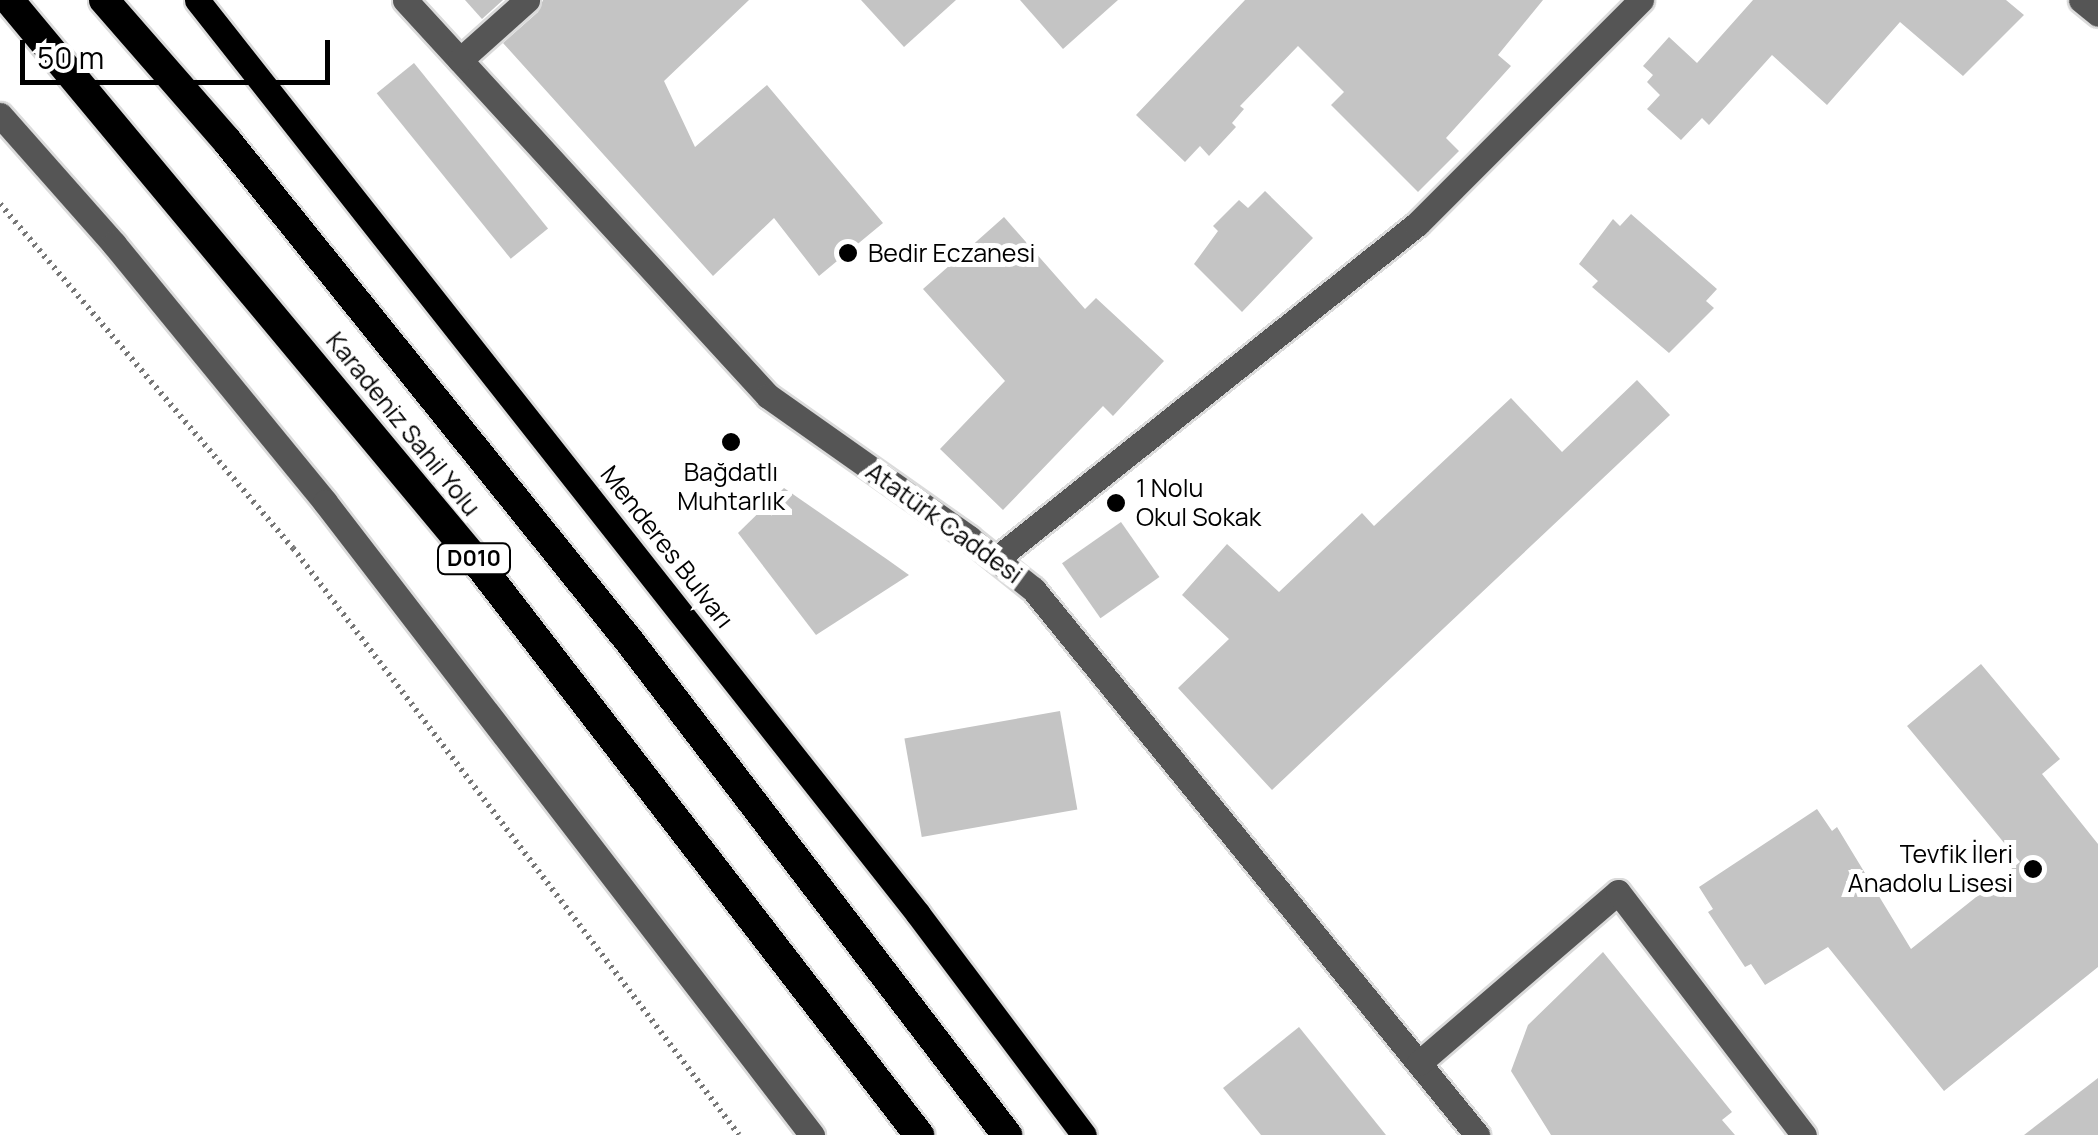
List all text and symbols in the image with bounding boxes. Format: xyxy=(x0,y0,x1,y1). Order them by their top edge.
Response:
scale bar xyxy=(25,20,335,82)
text: 50 m xyxy=(37,37,104,78)
place label: Bedir Eczanesi xyxy=(868,238,1035,268)
marker: Bedir Eczanesi xyxy=(837,242,859,264)
street label: Karadeniz Sahil Yolu xyxy=(320,326,486,522)
marker: Bağdatlı Muhtarlık xyxy=(720,431,742,453)
street label: Atatürk Caddesi xyxy=(860,456,1028,590)
place label: Bağdatlı Muhtarlık xyxy=(677,458,785,517)
street label: Menderes Bulvarı xyxy=(594,460,740,634)
place label: 1 Nolu Okul Sokak xyxy=(1136,474,1261,533)
marker: 1 Nolu Okul Sokak xyxy=(1105,492,1127,514)
road number: D010 xyxy=(436,542,512,576)
place label: Tevfik İleri Anadolu Lisesi xyxy=(1848,840,2013,899)
marker: Tevfik İleri Anadolu Lisesi xyxy=(2022,858,2044,880)

